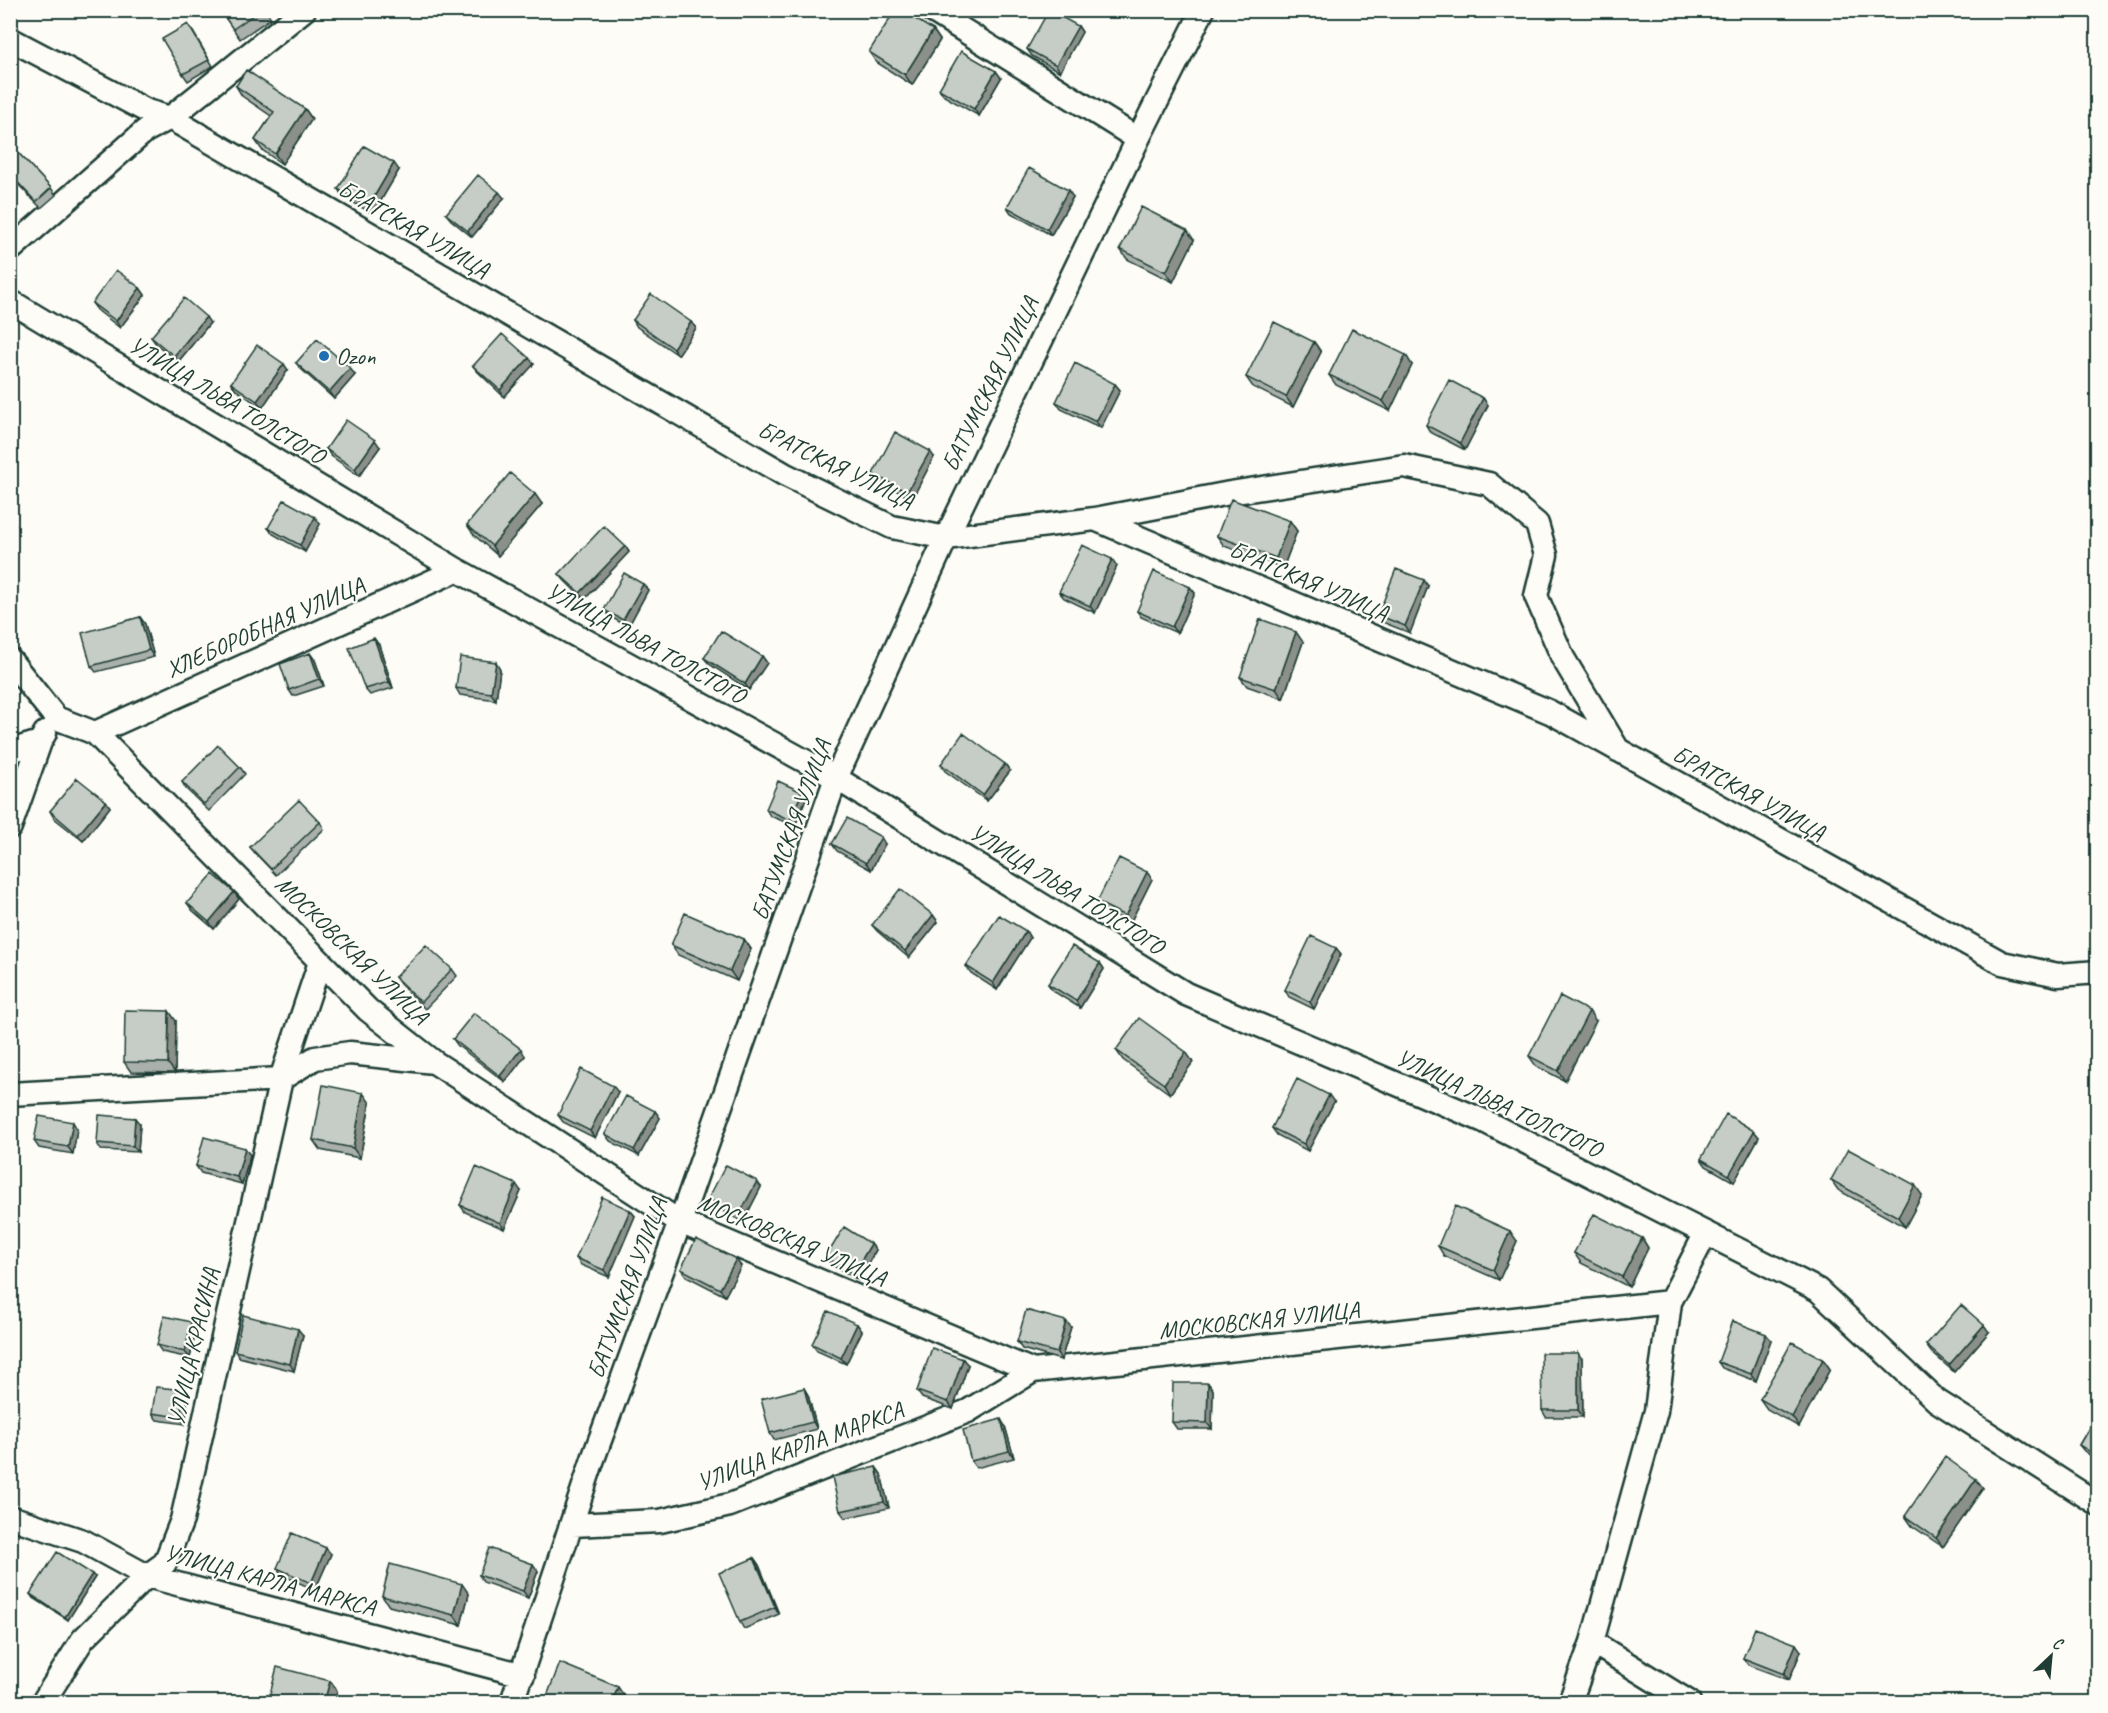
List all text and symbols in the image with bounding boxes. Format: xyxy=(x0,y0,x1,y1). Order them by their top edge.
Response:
street label: БРАТСКАЯ УЛИЦА xyxy=(333,174,496,285)
street label: БАТУМСКАЯ УЛИЦА xyxy=(935,291,1046,476)
street label: УЛИЦА ЛЬВА ТОЛСТОГО xyxy=(124,330,333,472)
place label: Ozon xyxy=(336,341,376,371)
marker: Ozon xyxy=(317,349,331,363)
street label: БРАТСКАЯ УЛИЦА xyxy=(753,414,920,516)
street label: БРАТСКАЯ УЛИЦА xyxy=(1225,534,1394,628)
street label: ХЛЕБОРОБНАЯ УЛИЦА xyxy=(161,569,370,684)
street label: УЛИЦА ЛЬВА ТОЛСТОГО xyxy=(541,576,754,712)
street label: БАТУМСКАЯ УЛИЦА xyxy=(744,735,838,924)
street label: БРАТСКАЯ УЛИЦА xyxy=(1667,739,1831,848)
street label: УЛИЦА ЛЬВА ТОЛСТОГО xyxy=(964,817,1172,963)
street label: МОСКОВСКАЯ УЛИЦА xyxy=(269,869,435,1031)
street label: УЛИЦА ЛЬВА ТОЛСТОГО xyxy=(1391,1042,1609,1165)
street label: МОСКОВСКАЯ УЛИЦА xyxy=(694,1187,891,1293)
street label: БАТУМСКАЯ УЛИЦА xyxy=(580,1193,674,1382)
street label: УЛИЦА КРАСИНА xyxy=(160,1264,226,1429)
street label: МОСКОВСКАЯ УЛИЦА xyxy=(1157,1294,1362,1345)
street label: УЛИЦА КАРЛА МАРКСА xyxy=(693,1394,908,1497)
street label: УЛИЦА КАРЛА МАРКСА xyxy=(161,1537,380,1623)
north arrow xyxy=(2021,1626,2081,1686)
text: С xyxy=(2049,1633,2067,1655)

